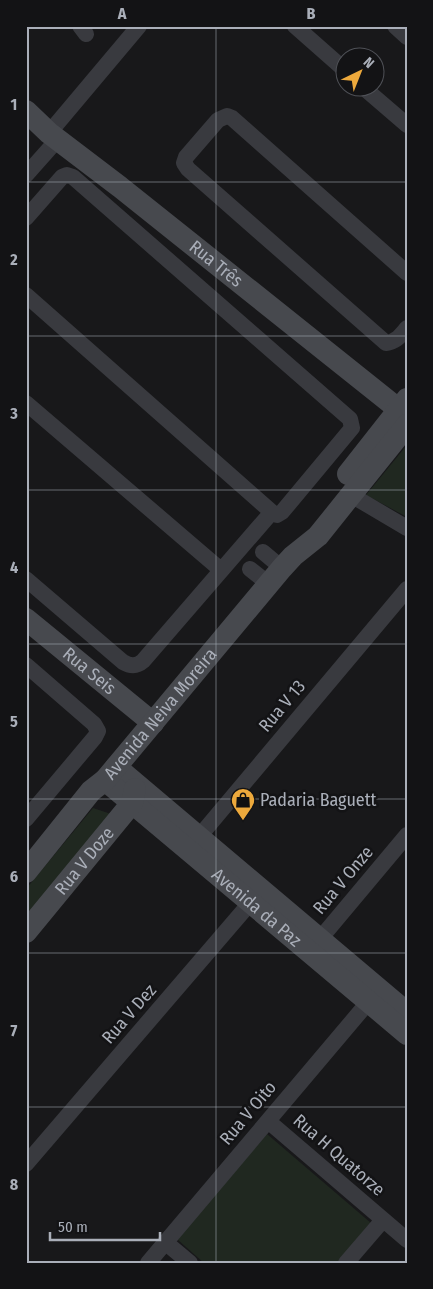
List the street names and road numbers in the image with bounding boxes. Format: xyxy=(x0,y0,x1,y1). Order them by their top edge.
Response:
street label: Rua Três xyxy=(185,236,248,292)
street label: Rua Seis xyxy=(58,643,121,699)
street label: Avenida Neiva Moreira xyxy=(99,643,222,784)
street label: Rua V 13 xyxy=(254,676,310,736)
street label: Rua V Doze xyxy=(50,822,119,899)
street label: Rua V Onze xyxy=(308,841,378,919)
street label: Avenida da Paz xyxy=(207,864,306,951)
street label: Rua V Dez xyxy=(97,980,161,1048)
street label: Rua V Oito xyxy=(215,1077,281,1149)
street label: Rua H Quatorze xyxy=(289,1109,389,1201)

